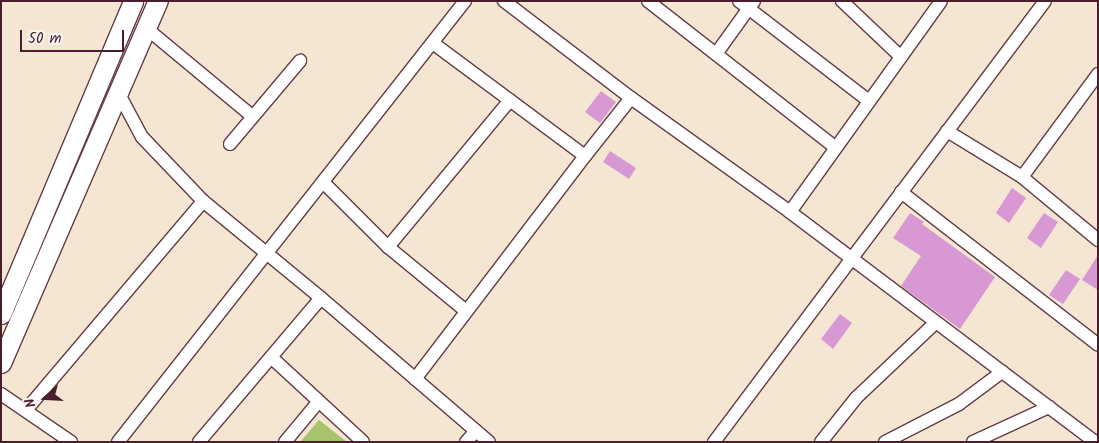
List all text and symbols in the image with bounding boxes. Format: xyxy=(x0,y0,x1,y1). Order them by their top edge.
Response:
scale bar xyxy=(22,20,126,52)
text: 50 m xyxy=(28,27,62,51)
north arrow xyxy=(20,373,70,423)
text: N xyxy=(19,395,43,411)

